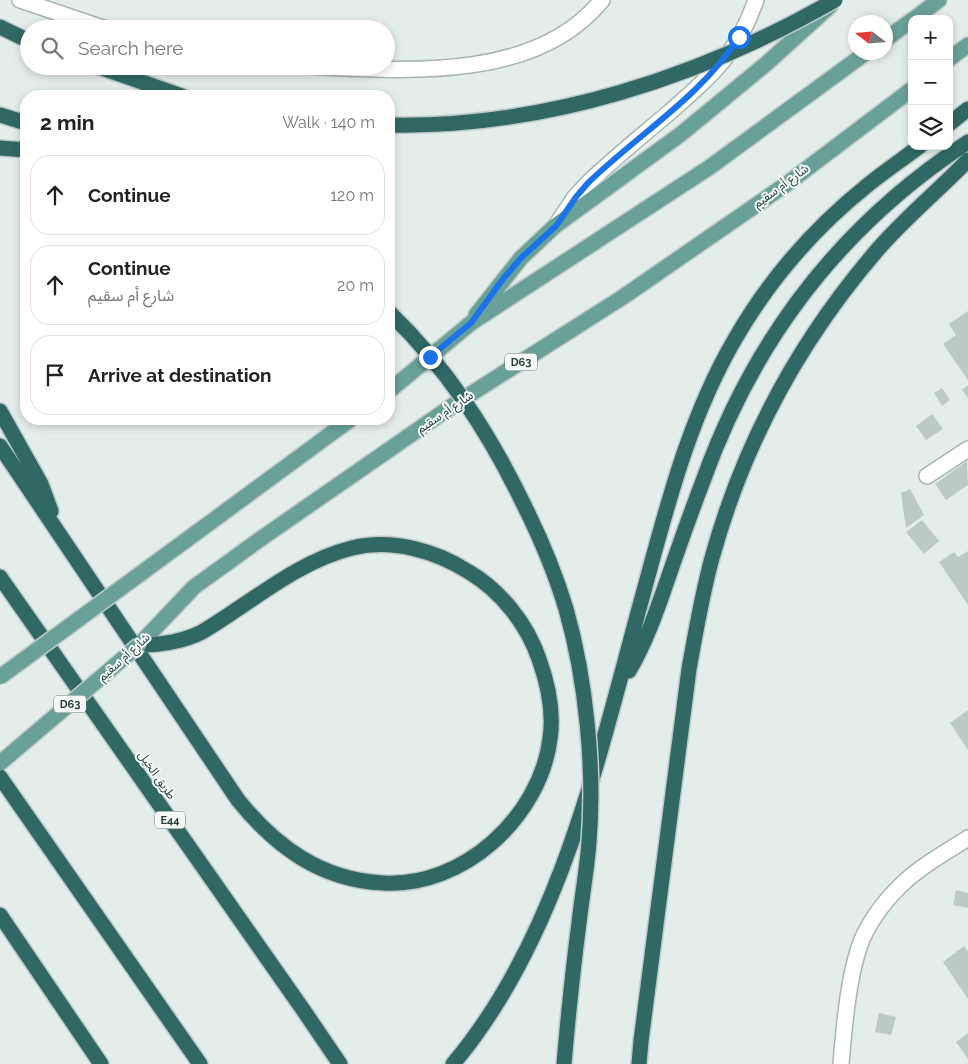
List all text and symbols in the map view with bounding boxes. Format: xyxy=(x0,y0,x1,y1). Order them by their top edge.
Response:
north arrow xyxy=(848,15,893,60)
map controls xyxy=(908,15,953,150)
button: + xyxy=(908,15,953,60)
search box xyxy=(20,20,395,75)
route start xyxy=(728,26,751,49)
icon: search xyxy=(38,34,66,62)
text: Search here xyxy=(78,37,184,59)
button: − xyxy=(908,60,953,105)
button: layers xyxy=(908,105,953,150)
text: 2 min xyxy=(40,110,94,135)
text: Walk · 140 m xyxy=(282,113,375,132)
street label: شارع أم سقيم xyxy=(750,161,812,212)
icon: ahead xyxy=(41,181,69,209)
text: Continue xyxy=(88,184,171,206)
text: 120 m xyxy=(330,186,374,205)
text: Continue xyxy=(88,257,171,279)
icon: ahead xyxy=(41,271,69,299)
text: 20 m xyxy=(337,276,374,295)
text: شارع أم سقيم xyxy=(88,286,174,305)
route end xyxy=(419,346,442,369)
road number: D63 xyxy=(505,354,537,371)
icon: arrive xyxy=(41,361,69,389)
text: Arrive at destination xyxy=(88,364,272,386)
street label: شارع أم سقيم xyxy=(414,388,477,438)
street label: شارع أم سقيم xyxy=(95,630,154,685)
road number: D63 xyxy=(54,696,86,712)
street label: طريق الخيل xyxy=(134,748,179,802)
road number: E44 xyxy=(155,812,185,828)

